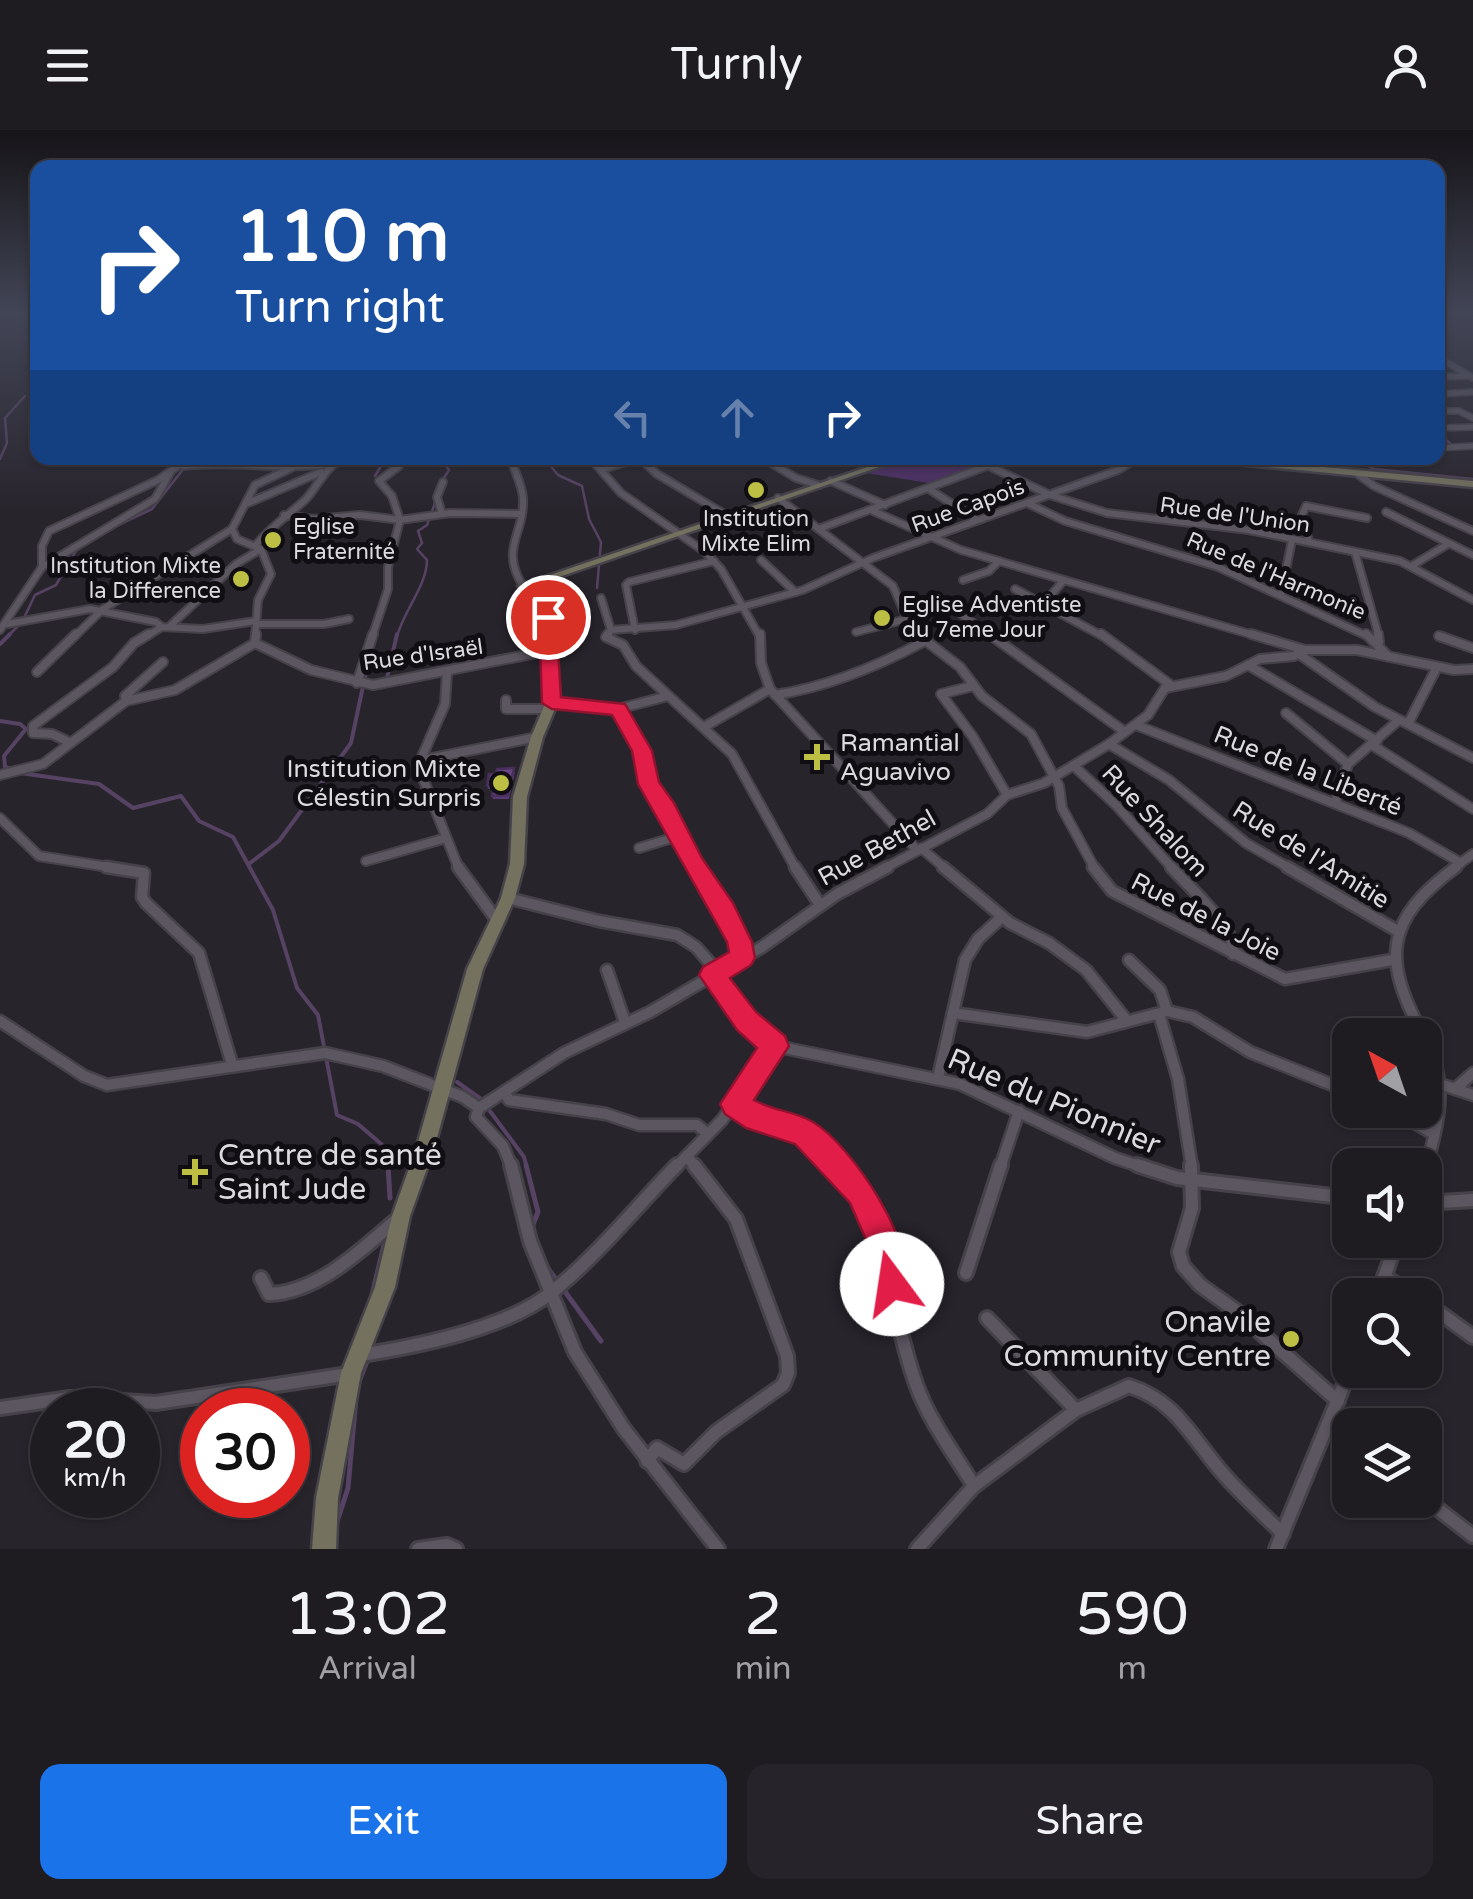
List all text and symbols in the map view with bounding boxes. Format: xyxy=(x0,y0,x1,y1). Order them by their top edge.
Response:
icon: menu xyxy=(40,38,95,93)
text: Turnly xyxy=(670,38,803,92)
icon: person xyxy=(1378,38,1433,93)
text: 110 m xyxy=(235,196,449,280)
icon: right xyxy=(70,200,200,330)
text: Turn right xyxy=(235,281,444,335)
icon: left xyxy=(605,390,660,445)
icon: ahead xyxy=(710,390,765,445)
icon: right xyxy=(815,390,870,445)
street label: Rue Capois xyxy=(908,474,1028,538)
marker: Institution Mixte Elim xyxy=(745,479,767,501)
street label: Rue de l'Union xyxy=(1158,492,1312,538)
place label: Institution Mixte Elim xyxy=(701,506,811,557)
place label: Eglise Fraternité xyxy=(293,514,395,565)
street label: Rue de l'Harmonie xyxy=(1183,527,1369,625)
marker: Eglise Fraternité xyxy=(262,529,284,551)
place label: Institution Mixte la Difference xyxy=(50,553,221,604)
marker: Institution Mixte la Difference xyxy=(230,568,252,590)
pin xyxy=(506,575,591,660)
icon: arrive xyxy=(521,590,576,645)
place label: Eglise Adventiste du 7eme Jour xyxy=(902,592,1081,643)
marker: Eglise Adventiste du 7eme Jour xyxy=(871,607,893,629)
street label: Rue d'Israël xyxy=(361,634,485,676)
street label: Rue de la Liberté xyxy=(1209,720,1407,822)
place label: Ramantial Aguavivo xyxy=(840,728,960,787)
marker: Ramantial Aguavivo xyxy=(804,744,830,770)
place label: Institution Mixte Célestin Surpris xyxy=(287,754,481,813)
street label: Rue Shalom xyxy=(1095,759,1215,883)
marker: Institution Mixte Célestin Surpris xyxy=(490,772,512,794)
street label: Rue de l'Amitie xyxy=(1227,795,1395,915)
street label: Rue Bethel xyxy=(813,803,941,893)
street label: Rue de la Joie xyxy=(1126,866,1286,968)
north arrow xyxy=(1332,1018,1442,1128)
map controls xyxy=(1332,1018,1442,1518)
street label: Rue du Pionnier xyxy=(942,1041,1166,1164)
place label: Centre de santé Saint Jude xyxy=(218,1137,442,1208)
button: sound xyxy=(1332,1148,1442,1258)
marker: Centre de santé Saint Jude xyxy=(182,1159,208,1185)
position arrow xyxy=(840,1232,944,1336)
button: search xyxy=(1332,1278,1442,1388)
place label: Onavile Community Centre xyxy=(1003,1304,1271,1375)
marker: Onavile Community Centre xyxy=(1280,1328,1302,1350)
speed limit sign: 30 xyxy=(180,1388,310,1518)
button: layers xyxy=(1332,1408,1442,1518)
text: 20 xyxy=(64,1411,126,1471)
text: km/h xyxy=(64,1463,126,1493)
text: 13:02 xyxy=(284,1579,451,1651)
text: 2 xyxy=(744,1579,782,1651)
text: 590 xyxy=(1076,1579,1189,1651)
text: Arrival xyxy=(318,1650,417,1688)
text: min xyxy=(735,1650,792,1688)
text: m xyxy=(1118,1650,1147,1688)
button: Exit xyxy=(40,1764,727,1879)
button: Share xyxy=(747,1764,1433,1879)

